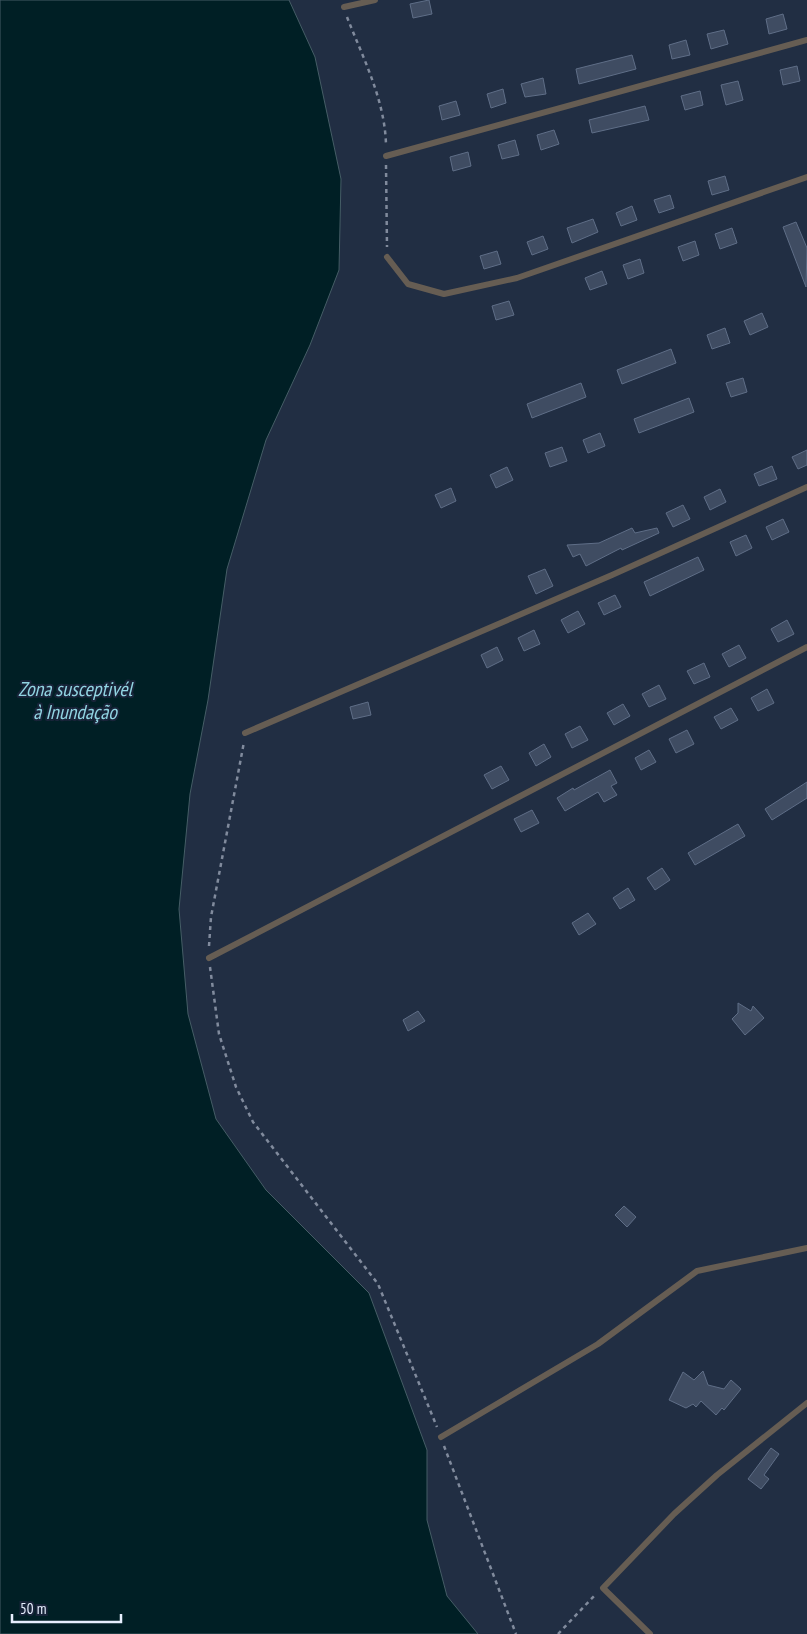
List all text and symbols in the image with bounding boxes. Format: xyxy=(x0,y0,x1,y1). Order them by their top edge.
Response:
water label: Zona susceptivél à Inundação xyxy=(18,676,134,725)
scale bar xyxy=(12,1592,121,1624)
text: 50 m xyxy=(20,1599,46,1618)

